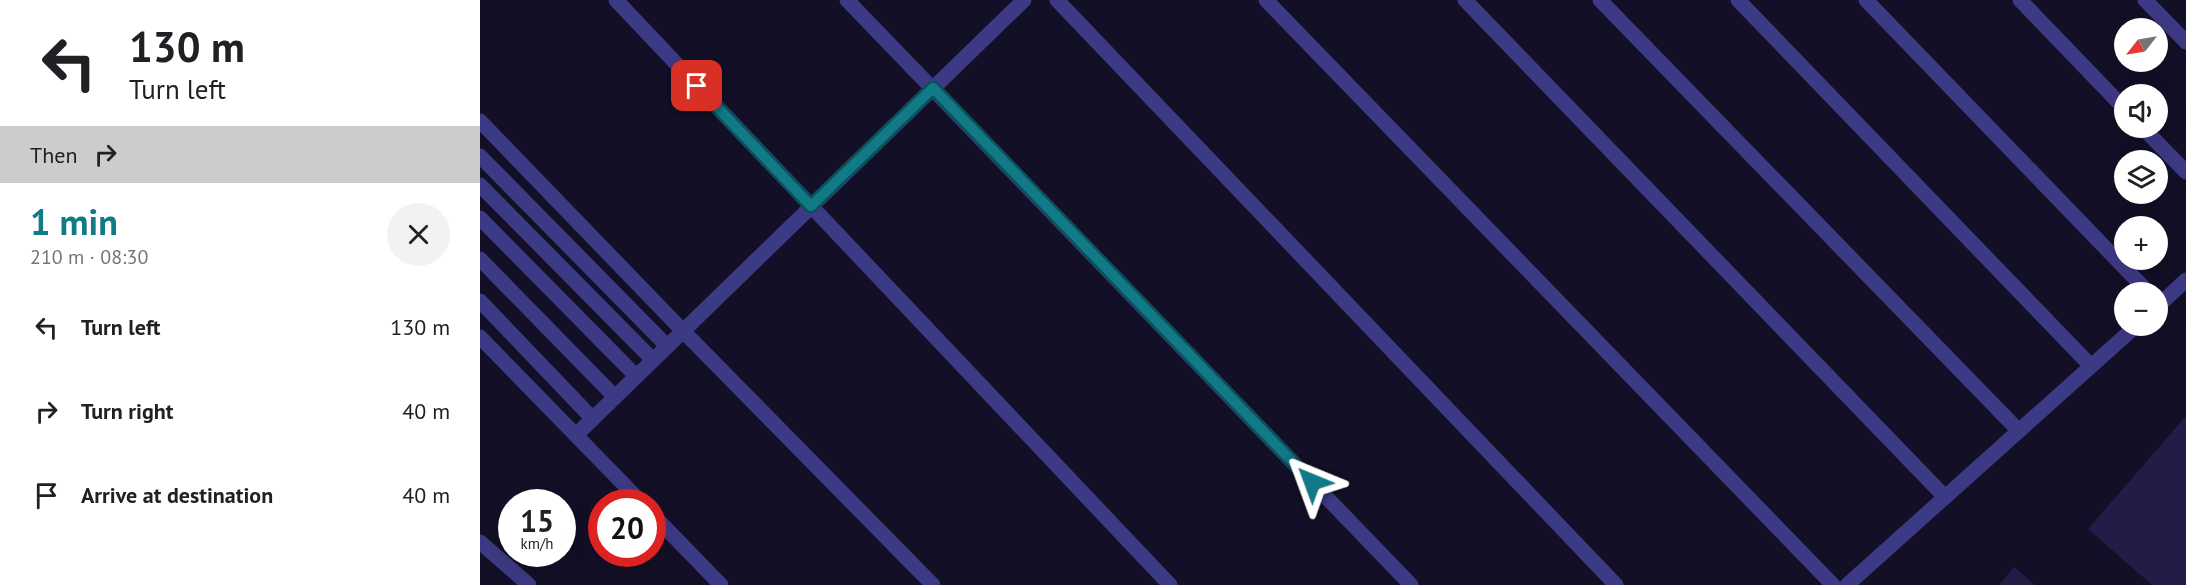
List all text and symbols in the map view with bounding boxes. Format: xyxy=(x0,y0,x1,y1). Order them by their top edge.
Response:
north arrow xyxy=(2114,18,2168,72)
map controls xyxy=(2114,18,2168,336)
text: 130 m xyxy=(129,19,245,74)
icon: left xyxy=(30,24,108,102)
pin xyxy=(671,60,722,111)
icon: arrive xyxy=(680,69,713,102)
text: Turn left xyxy=(129,72,226,106)
button: sound xyxy=(2114,84,2168,138)
icon: right xyxy=(89,138,122,171)
text: Then xyxy=(30,141,77,169)
button: layers xyxy=(2114,150,2168,204)
text: 1 min xyxy=(30,198,118,245)
button: close xyxy=(387,203,450,266)
button: + xyxy=(2114,216,2168,270)
text: 210 m · 08:30 xyxy=(30,244,148,270)
button: − xyxy=(2114,282,2168,336)
icon: left xyxy=(30,311,63,344)
text: Turn left xyxy=(81,313,161,341)
text: 130 m xyxy=(390,313,450,341)
icon: right xyxy=(30,395,63,428)
text: Turn right xyxy=(81,397,173,425)
text: 40 m xyxy=(402,397,450,425)
position arrow xyxy=(1280,450,1344,514)
icon: arrive xyxy=(30,479,63,512)
text: Arrive at destination xyxy=(81,481,273,509)
text: 40 m xyxy=(402,481,450,509)
speed limit sign: 20 xyxy=(588,489,666,567)
text: 15 xyxy=(520,501,554,540)
text: km/h xyxy=(521,534,553,553)

